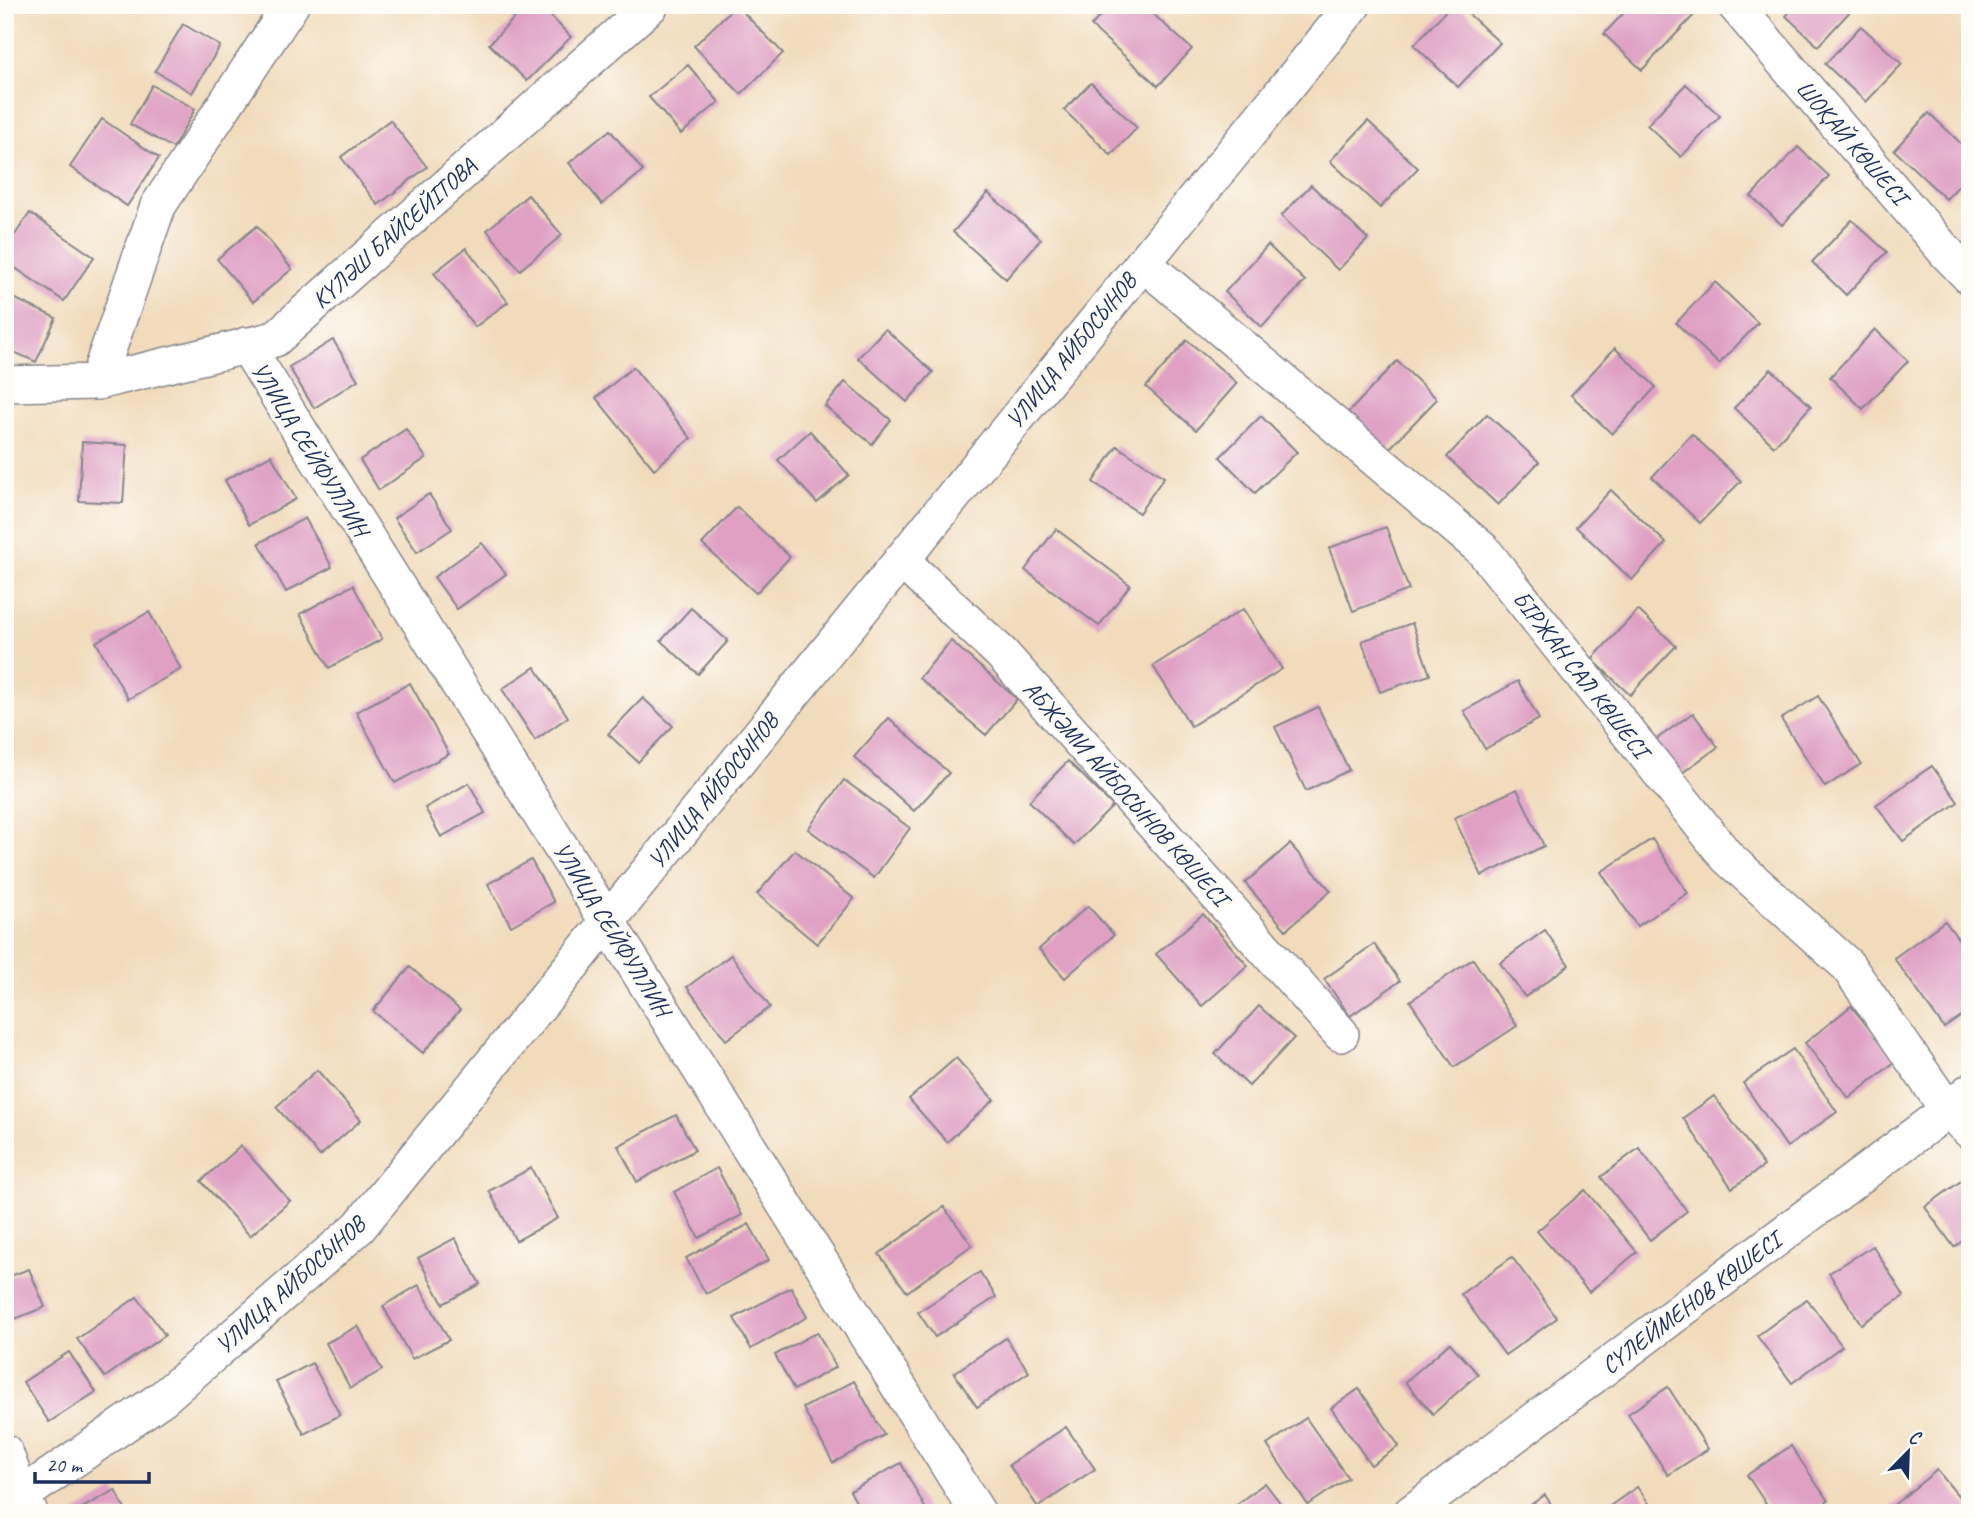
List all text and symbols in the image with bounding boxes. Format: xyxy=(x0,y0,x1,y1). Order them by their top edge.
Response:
street label: ШОҚАЙ КӨШЕСІ xyxy=(1790,74,1918,214)
street label: КҮЛӘШ БАЙСЕЙІТОВА xyxy=(306,151,483,315)
street label: УЛИЦА АЙБОСЫНОВ xyxy=(999,265,1144,435)
street label: УЛИЦА СЕЙФУЛЛИН xyxy=(245,357,378,545)
street label: БІРЖАН САЛ КӨШЕСІ xyxy=(1506,584,1659,768)
street label: АБЖӘМИ АЙБОСЫНОВ КӨШЕСІ xyxy=(1017,674,1239,916)
street label: УЛИЦА АЙБОСЫНОВ xyxy=(641,705,786,875)
street label: УЛИЦА СЕЙФУЛЛИН xyxy=(547,837,680,1025)
street label: УЛИЦА АЙБОСЫНОВ xyxy=(209,1208,373,1360)
street label: СҮЛЕЙМЕНОВ КӨШЕСІ xyxy=(1595,1222,1791,1380)
north arrow xyxy=(1874,1416,1944,1486)
text: С xyxy=(1905,1424,1926,1451)
scale bar xyxy=(35,1441,149,1485)
text: 20 m xyxy=(46,1452,84,1478)

